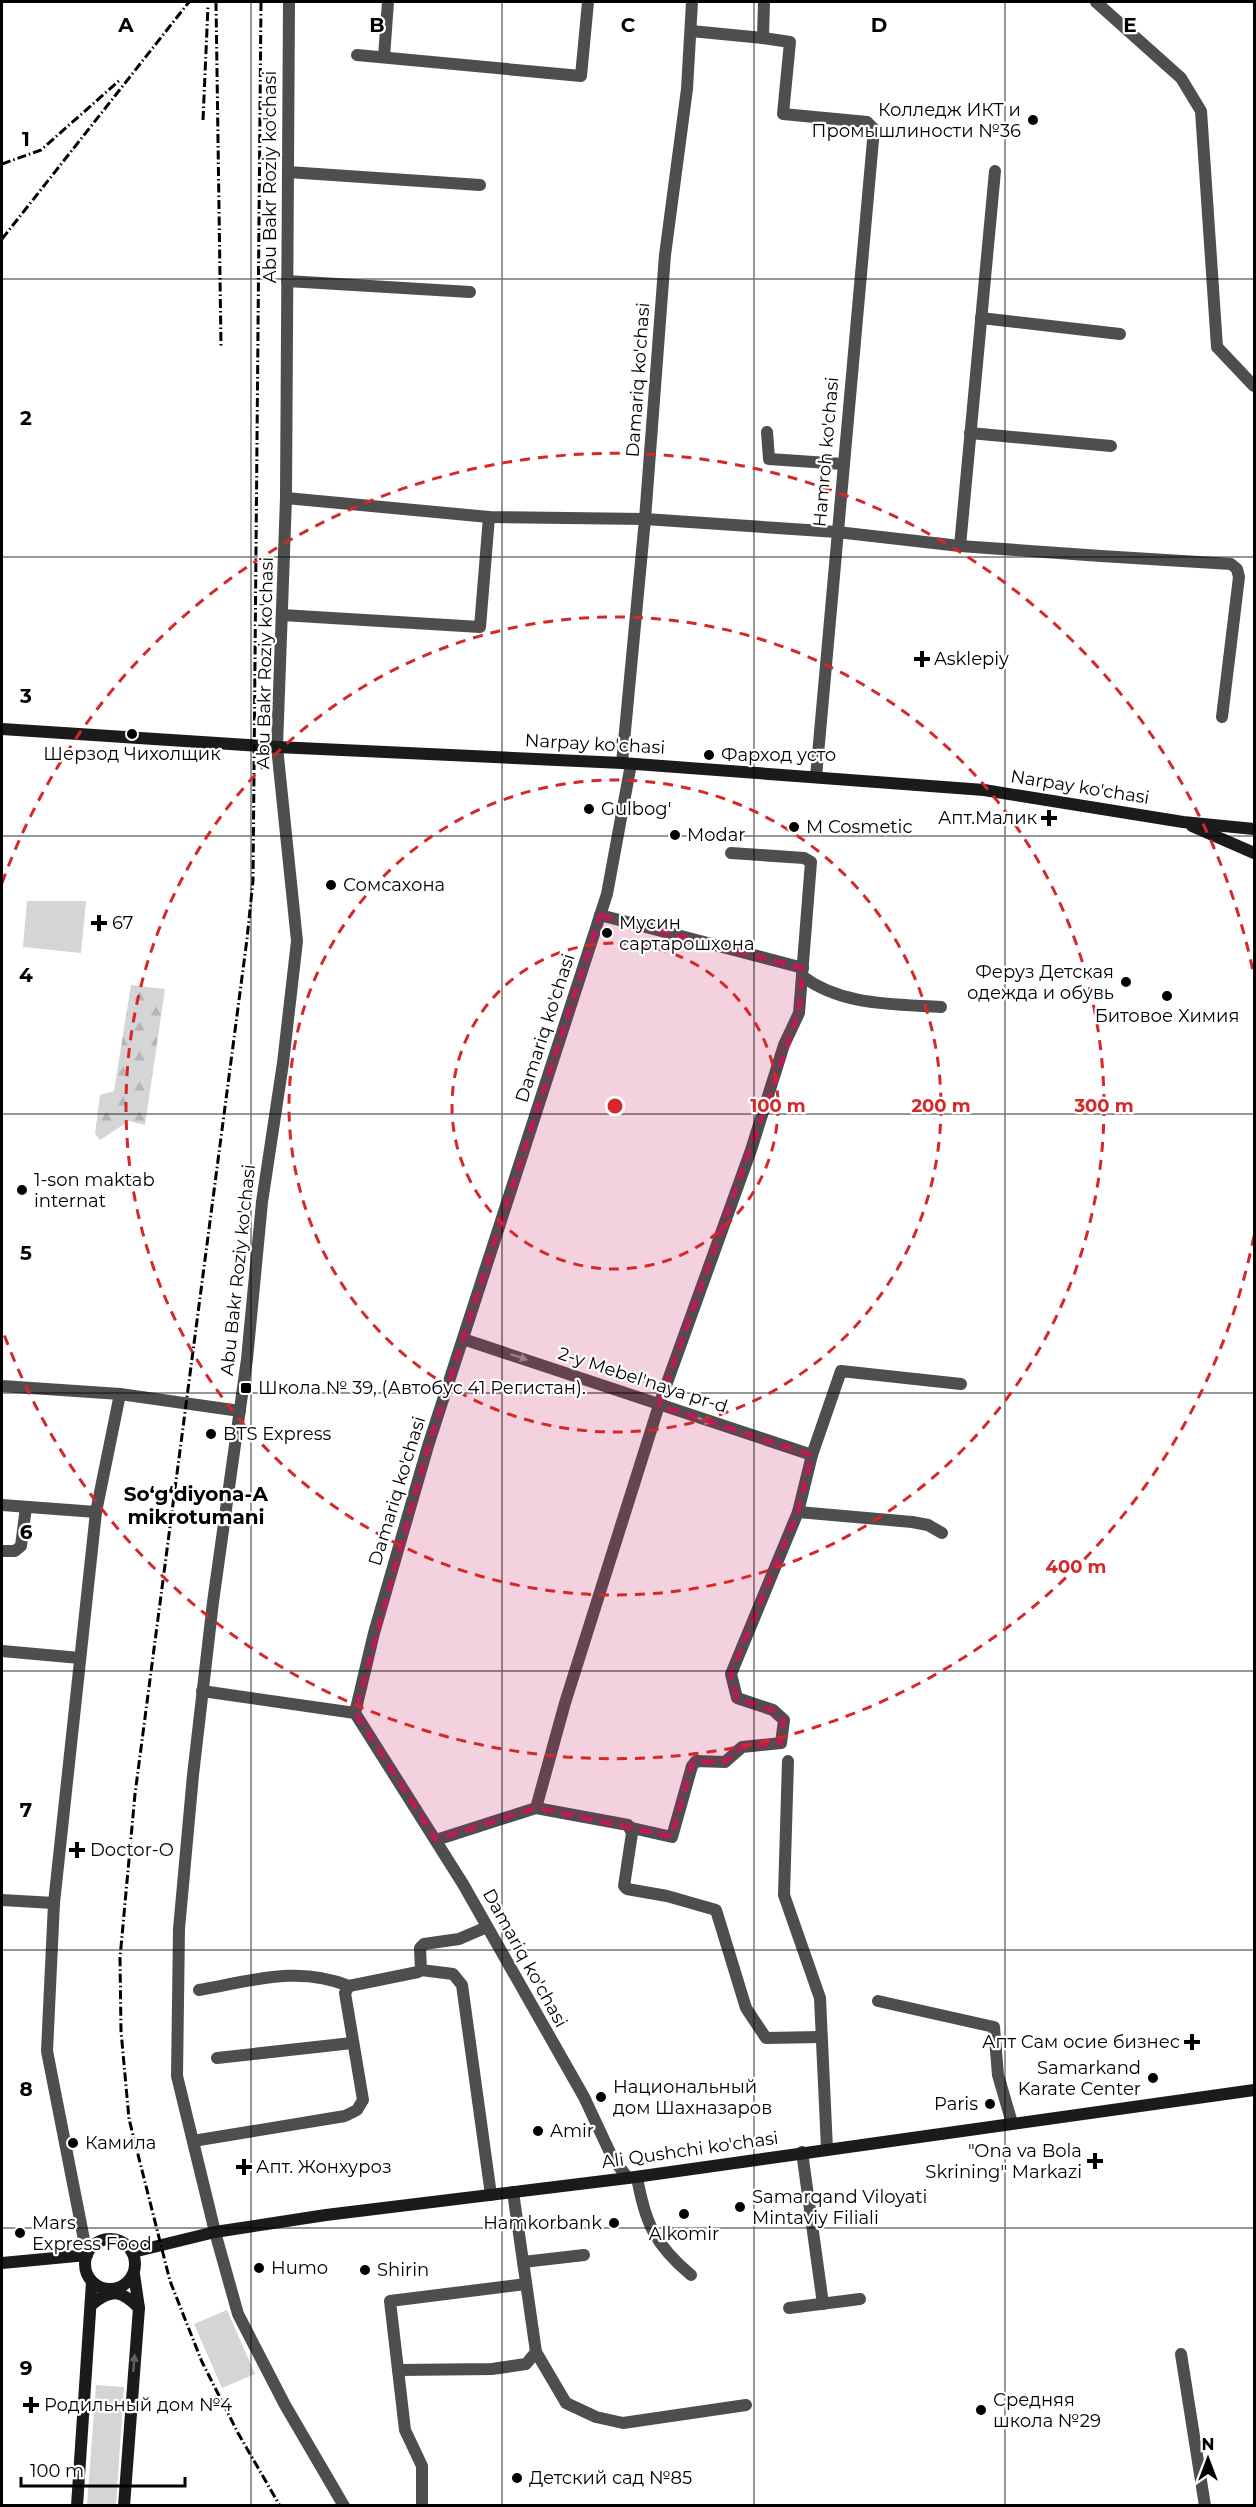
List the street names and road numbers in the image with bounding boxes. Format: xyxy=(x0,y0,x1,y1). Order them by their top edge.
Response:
street label: Abu Bakr Roziy ko'chasi xyxy=(259,71,281,283)
street label: Damariq ko'chasi xyxy=(622,302,654,458)
street label: Hamroh ko'chasi xyxy=(808,376,844,528)
street label: Abu Bakr Roziy ko'chasi xyxy=(252,557,278,769)
street label: Narpay ko'chasi xyxy=(524,729,666,759)
street label: Narpay ko'chasi xyxy=(1009,765,1151,809)
street label: Damariq ko'chasi xyxy=(511,951,579,1105)
street label: Abu Bakr Roziy ko'chasi xyxy=(216,1163,260,1377)
street label: 2-y Mebel'naya pr-d xyxy=(556,1342,730,1418)
street label: Damariq ko'chasi xyxy=(364,1414,430,1568)
street label: Damariq ko'chasi xyxy=(478,1885,572,2031)
street label: Ali Qushchi ko'chasi xyxy=(600,2127,780,2173)

